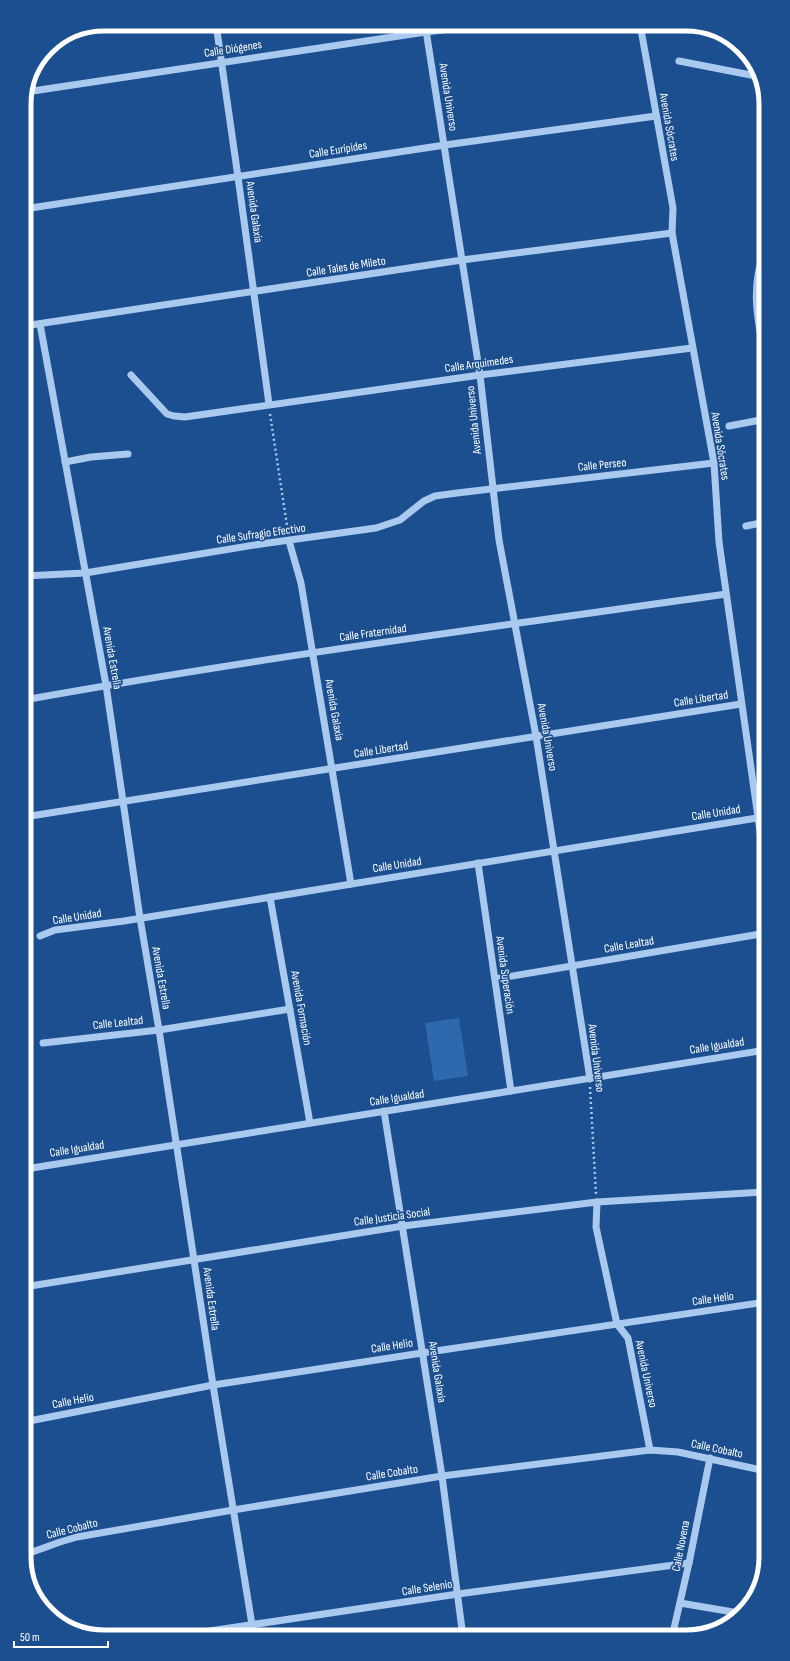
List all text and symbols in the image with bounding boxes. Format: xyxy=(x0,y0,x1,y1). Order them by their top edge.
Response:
street label: Calle Diógenes xyxy=(203,37,263,61)
street label: Avenida Universo xyxy=(435,61,461,132)
street label: Avenida Sócrates xyxy=(655,91,682,162)
street label: Calle Eurípides xyxy=(308,138,368,162)
street label: Avenida Galaxia xyxy=(242,179,266,244)
street label: Calle Tales de Mileto xyxy=(305,253,387,281)
street label: Calle Arquímedes xyxy=(444,352,514,376)
street label: Avenida Universo xyxy=(463,385,485,456)
street label: Avenida Sócrates xyxy=(707,410,733,481)
street label: Calle Perseo xyxy=(577,455,627,475)
street label: Calle Sufragio Efectivo xyxy=(215,520,307,548)
street label: Calle Fraternidad xyxy=(338,621,408,645)
street label: Avenida Estrella xyxy=(99,625,125,691)
street label: Avenida Galaxia xyxy=(321,677,347,742)
street label: Calle Libertad xyxy=(673,687,729,711)
street label: Avenida Universo xyxy=(533,701,560,772)
street label: Calle Libertad xyxy=(353,738,409,762)
street label: Calle Unidad xyxy=(690,802,742,824)
street label: Calle Unidad xyxy=(371,854,423,876)
street label: Calle Unidad xyxy=(51,906,103,928)
street label: Calle Lealtad xyxy=(603,933,655,957)
street label: Avenida Superación xyxy=(492,934,518,1015)
street label: Avenida Estrella xyxy=(148,945,174,1011)
street label: Avenida Formación xyxy=(287,969,315,1047)
street label: Calle Lealtad xyxy=(92,1013,144,1033)
street label: Avenida Universo xyxy=(584,1022,608,1093)
street label: Calle Igualdad xyxy=(689,1034,745,1058)
street label: Calle Igualdad xyxy=(369,1086,425,1110)
street label: Calle Igualdad xyxy=(49,1137,105,1161)
street label: Calle Justicia Social xyxy=(353,1204,431,1230)
street label: Avenida Estrella xyxy=(199,1266,223,1332)
street label: Calle Helio xyxy=(691,1289,735,1309)
street label: Calle Helio xyxy=(370,1335,414,1357)
street label: Avenida Universo xyxy=(631,1338,660,1409)
street label: Avenida Galaxia xyxy=(425,1339,449,1404)
street label: Calle Helio xyxy=(51,1390,95,1412)
street label: Calle Cobalto xyxy=(690,1436,744,1462)
street label: Calle Cobalto xyxy=(365,1461,419,1485)
street label: Calle Cobalto xyxy=(45,1515,99,1543)
street label: Calle Novena xyxy=(669,1519,693,1573)
street label: Calle Selenio xyxy=(401,1577,453,1599)
scale bar xyxy=(14,1623,108,1649)
text: 50 m xyxy=(20,1630,40,1645)

